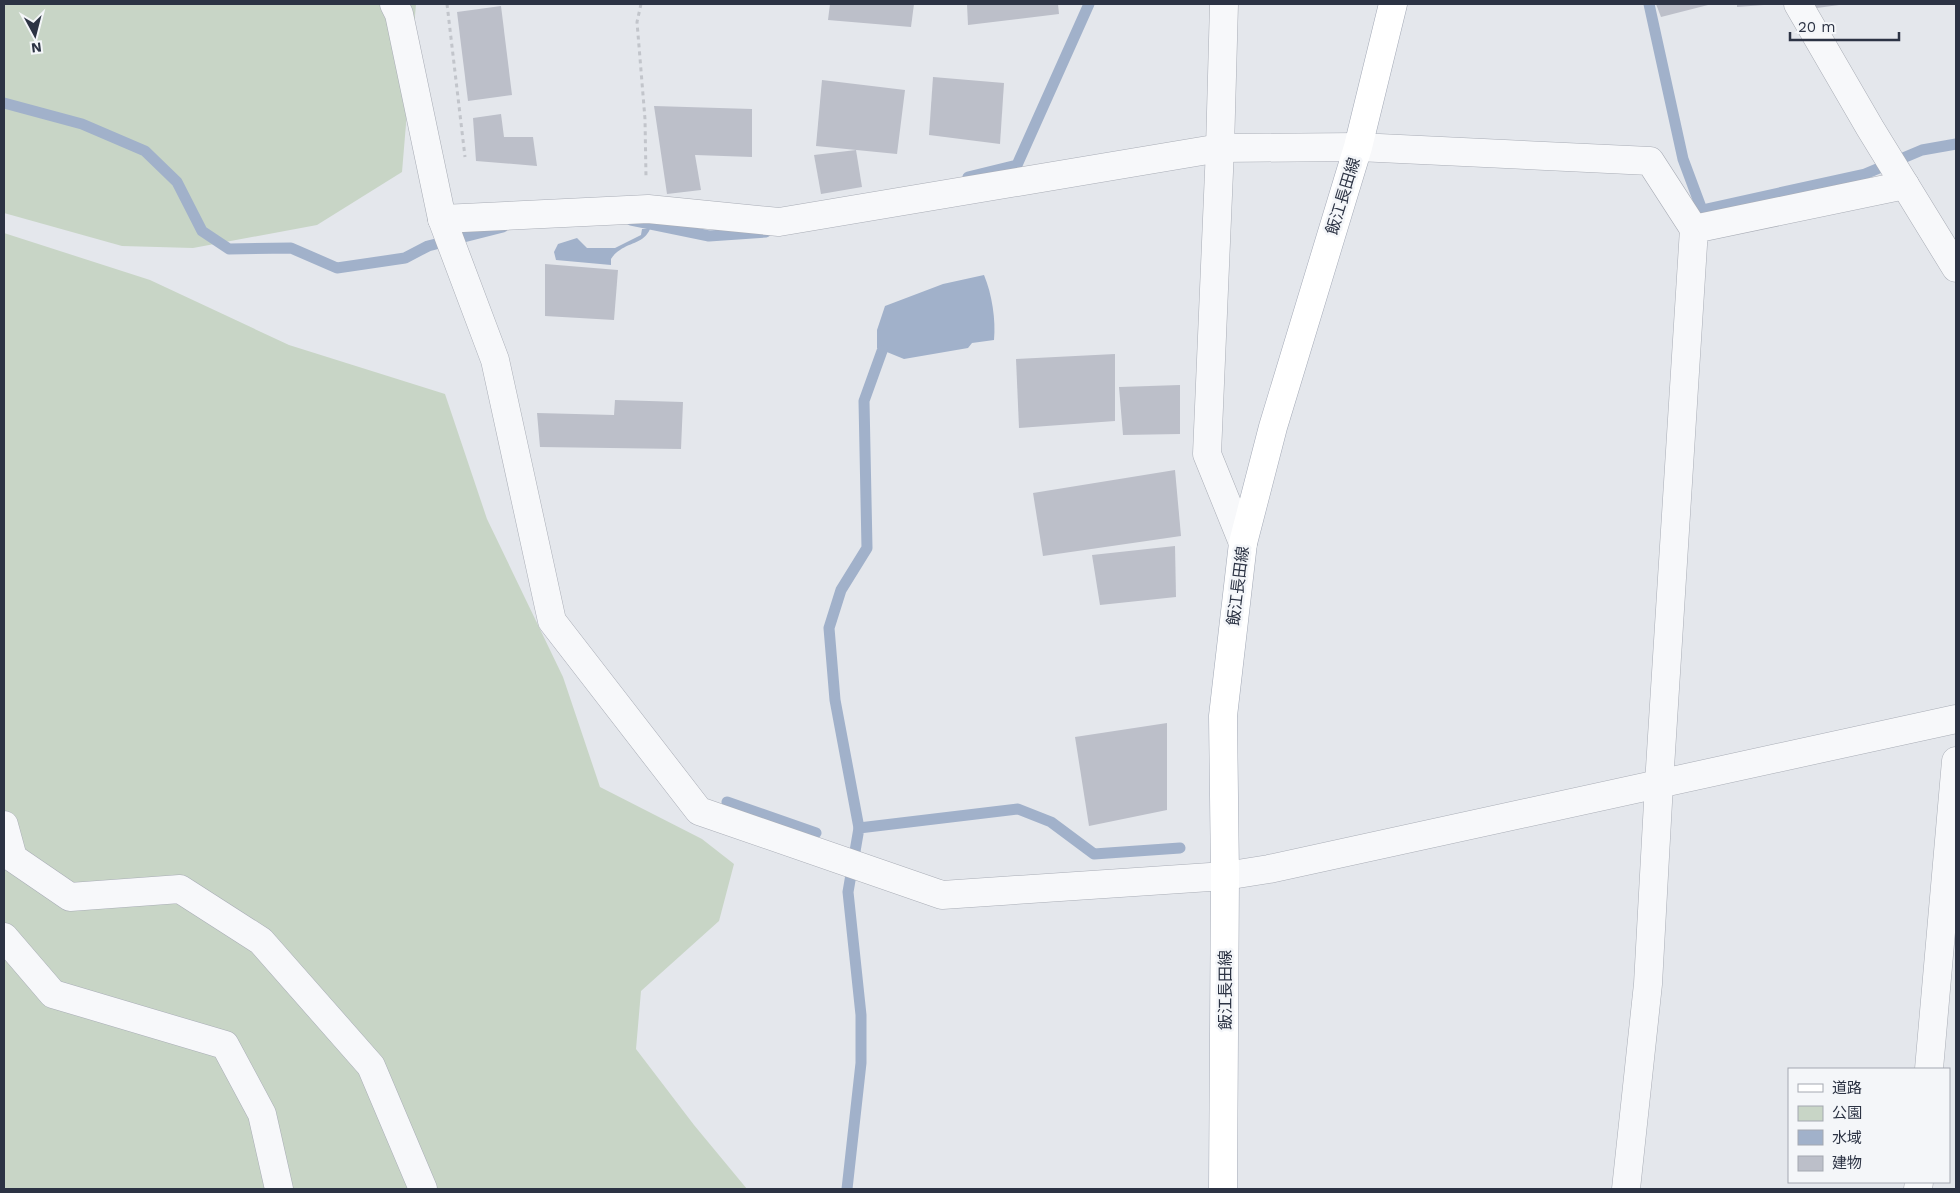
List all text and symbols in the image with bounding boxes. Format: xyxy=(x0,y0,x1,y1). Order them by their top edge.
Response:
north arrow xyxy=(10,10,60,60)
scale bar xyxy=(1790,10,1899,42)
text: 20 m xyxy=(1798,18,1836,36)
text: N xyxy=(30,39,43,56)
street label: 飯江長田線 xyxy=(1322,155,1364,237)
street label: 飯江長田線 xyxy=(1224,545,1252,627)
street label: 飯江長田線 xyxy=(1216,950,1235,1030)
legend xyxy=(1788,1068,1950,1183)
text: 道路 xyxy=(1832,1079,1862,1097)
text: 公園 xyxy=(1832,1104,1862,1122)
text: 水域 xyxy=(1832,1129,1862,1147)
text: 建物 xyxy=(1832,1154,1862,1172)

